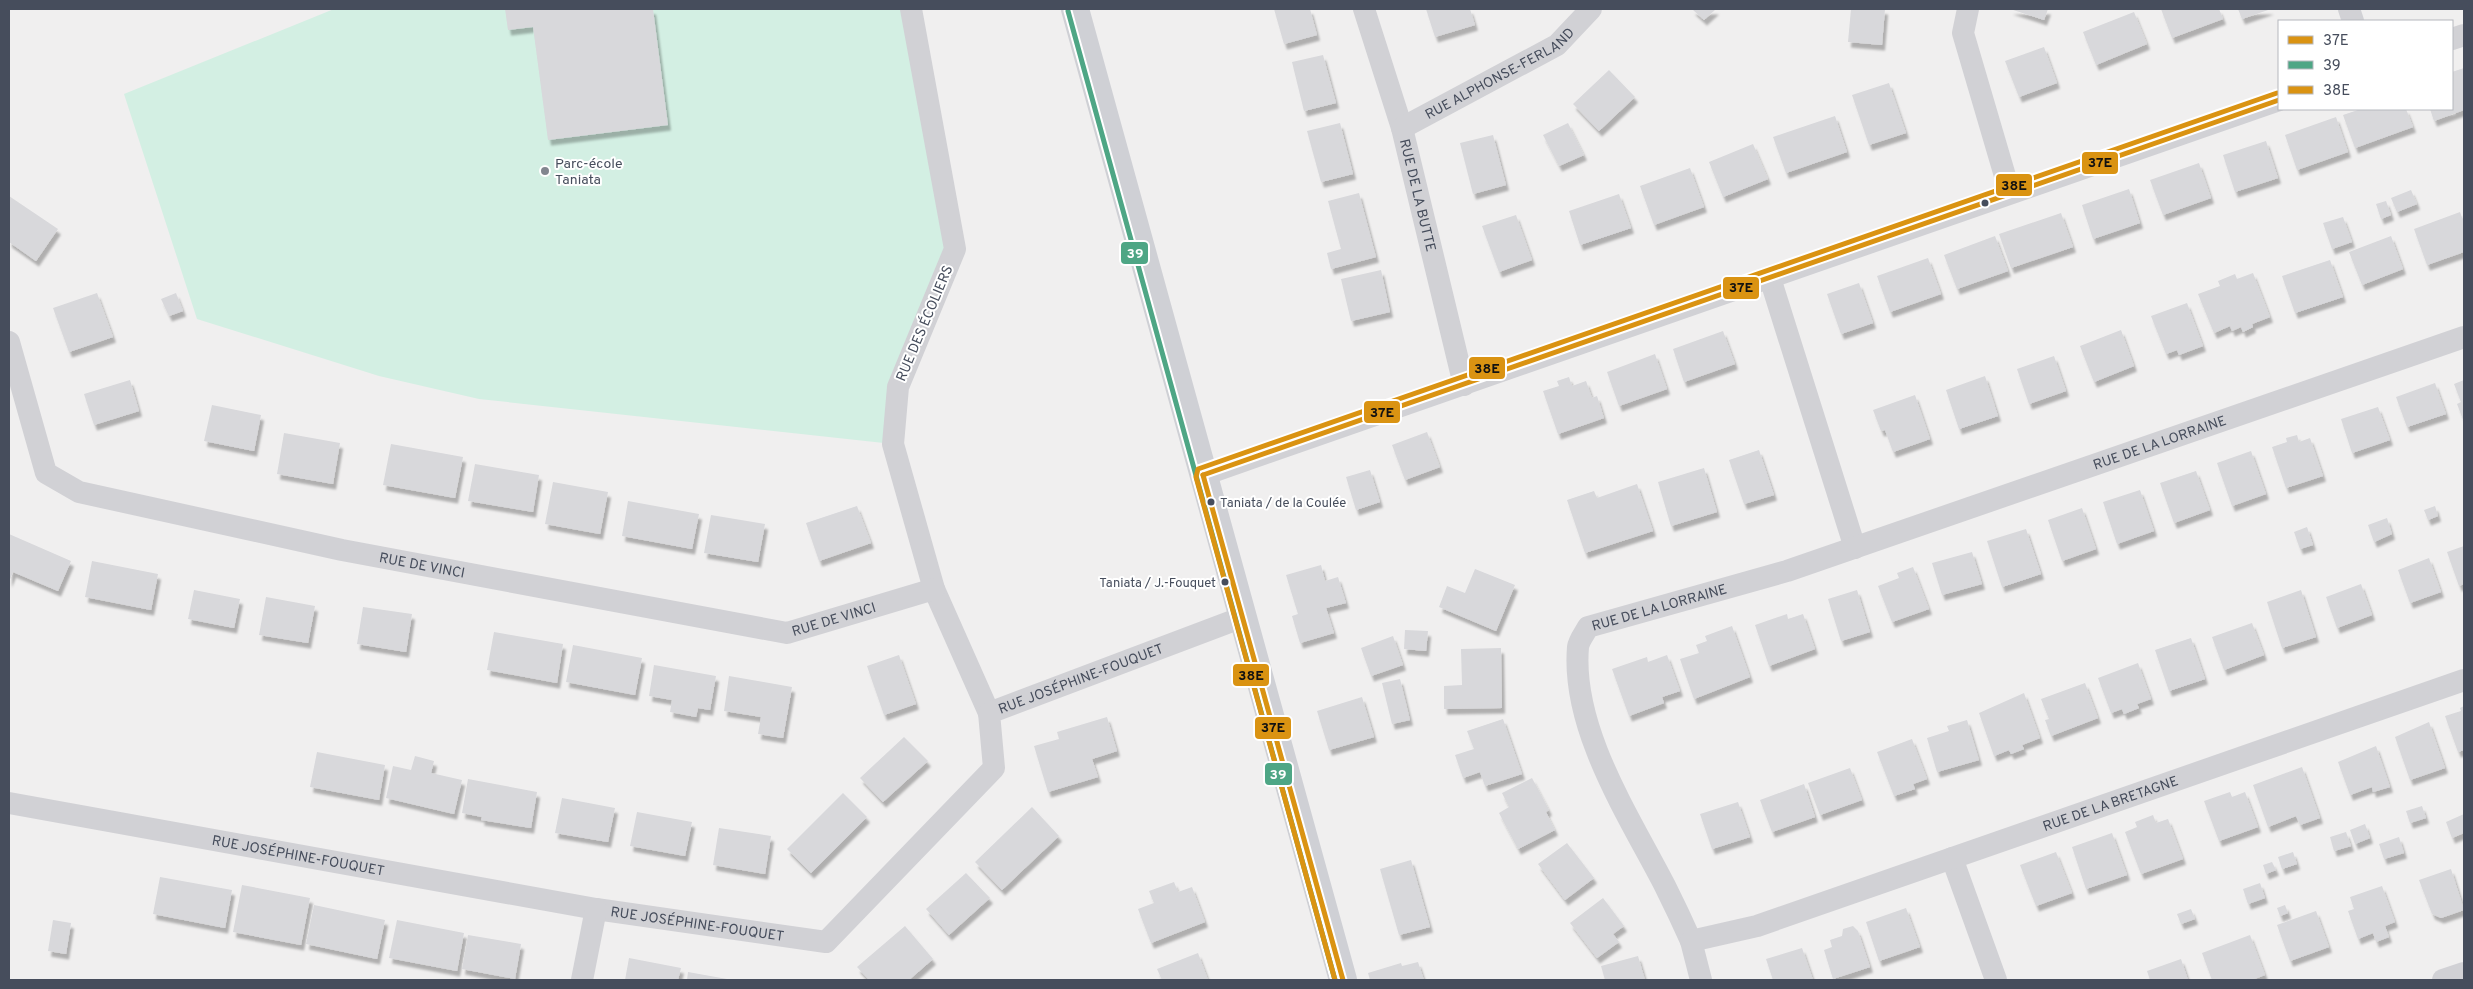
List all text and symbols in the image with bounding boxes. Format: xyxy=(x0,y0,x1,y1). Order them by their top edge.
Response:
legend xyxy=(2278,20,2453,110)
street label: RUE ALPHONSE-FERLAND xyxy=(1423,25,1579,124)
text: 37E xyxy=(2323,32,2349,51)
text: 39 xyxy=(2323,57,2341,76)
text: 38E xyxy=(2323,82,2350,101)
street label: RUE DE LA BUTTE xyxy=(1395,137,1439,254)
line badge: 37E xyxy=(2081,151,2119,175)
text: 37E xyxy=(2088,155,2112,172)
place label: Parc-école Taniata xyxy=(555,156,622,189)
marker: Parc-école Taniata xyxy=(539,165,551,177)
line badge: 38E xyxy=(1995,173,2033,197)
text: 38E xyxy=(2001,178,2027,195)
unlabelled marker xyxy=(1980,198,1990,208)
line badge: 39 xyxy=(1120,241,1149,265)
text: 39 xyxy=(1127,246,1143,263)
street label: RUE DES ÉCOLIERS xyxy=(892,263,957,384)
line badge: 37E xyxy=(1722,276,1760,300)
text: 37E xyxy=(1729,280,1753,297)
line badge: 38E xyxy=(1468,356,1506,380)
text: 38E xyxy=(1474,361,1500,378)
line badge: 37E xyxy=(1363,400,1401,424)
text: 37E xyxy=(1370,405,1394,422)
street label: RUE DE LA LORRAINE xyxy=(2091,413,2229,475)
place label: Taniata / de la Coulée xyxy=(1220,496,1346,512)
marker: Taniata / de la Coulée xyxy=(1206,497,1216,507)
street label: RUE DE VINCI xyxy=(377,550,466,583)
place label: Taniata / J.-Fouquet xyxy=(1099,576,1216,592)
marker: Taniata / J.-Fouquet xyxy=(1220,577,1230,587)
street label: RUE DE LA LORRAINE xyxy=(1590,581,1729,636)
street label: RUE DE VINCI xyxy=(790,600,878,641)
street label: RUE JOSÉPHINE-FOUQUET xyxy=(996,641,1166,719)
line badge: 38E xyxy=(1232,663,1270,687)
text: 38E xyxy=(1238,668,1264,685)
line badge: 37E xyxy=(1254,716,1292,740)
text: 37E xyxy=(1261,720,1285,737)
line badge: 39 xyxy=(1264,762,1293,786)
text: 39 xyxy=(1270,767,1286,784)
street label: RUE DE LA BRETAGNE xyxy=(2041,773,2181,836)
street label: RUE JOSÉPHINE-FOUQUET xyxy=(210,833,386,881)
street label: RUE JOSÉPHINE-FOUQUET xyxy=(609,904,785,946)

